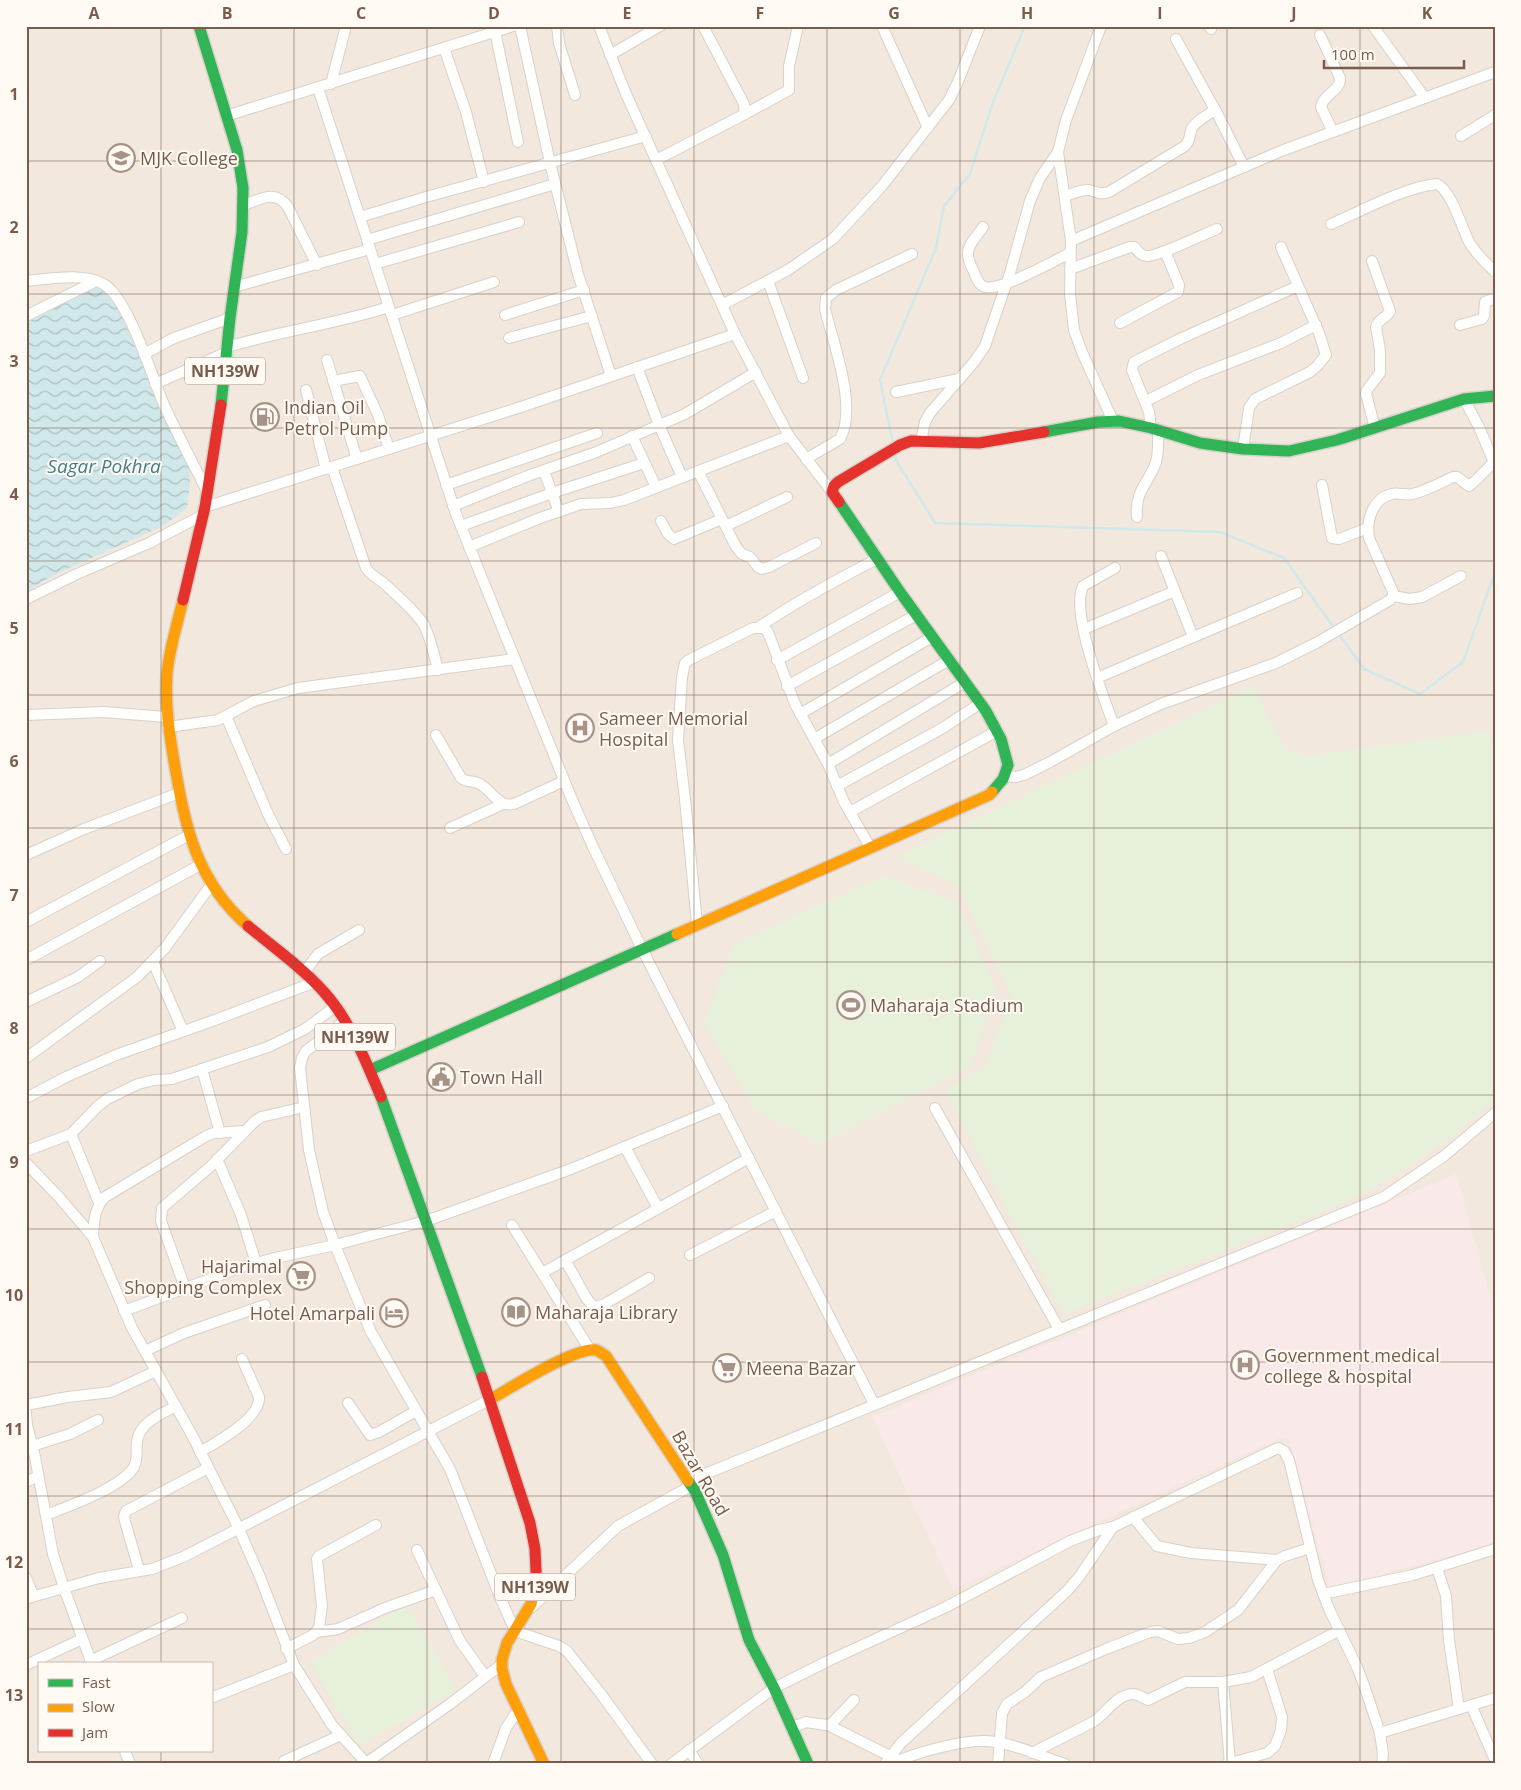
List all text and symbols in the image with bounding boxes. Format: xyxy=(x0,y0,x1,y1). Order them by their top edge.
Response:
text: A xyxy=(88,2,100,24)
text: B xyxy=(222,2,232,24)
text: C xyxy=(356,2,366,24)
text: D xyxy=(488,2,500,24)
text: E xyxy=(623,2,632,24)
text: F xyxy=(756,2,764,24)
text: G xyxy=(888,2,900,24)
text: H xyxy=(1021,2,1033,24)
text: I xyxy=(1157,2,1163,24)
text: J xyxy=(1289,2,1297,24)
text: K xyxy=(1422,2,1433,24)
scale bar xyxy=(1324,38,1464,70)
text: 100 m xyxy=(1331,44,1375,64)
text: 1 xyxy=(9,83,19,105)
school or university icon: MJK College xyxy=(106,143,136,173)
place label: MJK College xyxy=(140,146,238,170)
text: 2 xyxy=(9,216,19,238)
text: 3 xyxy=(9,350,19,372)
road number: NH139W xyxy=(185,358,265,384)
place label: Indian Oil Petrol Pump xyxy=(284,395,388,440)
fuel station icon: Indian Oil Petrol Pump xyxy=(250,402,280,432)
water label: Sagar Pokhra xyxy=(47,453,161,479)
text: 4 xyxy=(9,483,19,505)
text: 5 xyxy=(9,617,19,639)
place label: Sameer Memorial Hospital xyxy=(599,706,748,751)
hospital icon: Sameer Memorial Hospital xyxy=(565,713,595,743)
text: 6 xyxy=(9,750,19,772)
text: 7 xyxy=(9,884,19,906)
sports icon: Maharaja Stadium xyxy=(836,990,866,1020)
place label: Maharaja Stadium xyxy=(870,993,1023,1017)
text: 8 xyxy=(9,1017,19,1039)
road number: NH139W xyxy=(315,1024,395,1050)
public building icon: Town Hall xyxy=(426,1062,456,1092)
place label: Town Hall xyxy=(460,1065,543,1089)
text: 9 xyxy=(9,1151,19,1173)
place label: Hajarimal Shopping Complex xyxy=(124,1254,283,1299)
supermarket icon: Hajarimal Shopping Complex xyxy=(286,1261,316,1291)
text: 10 xyxy=(5,1284,23,1306)
library icon: Maharaja Library xyxy=(501,1297,531,1327)
hotel icon: Hotel Amarpali xyxy=(379,1298,409,1328)
place label: Maharaja Library xyxy=(535,1300,678,1324)
place label: Hotel Amarpali xyxy=(250,1301,375,1325)
place label: Government medical college & hospital xyxy=(1264,1343,1440,1388)
hospital icon: Government medical college & hospital xyxy=(1230,1350,1260,1380)
supermarket icon: Meena Bazar xyxy=(712,1353,742,1383)
place label: Meena Bazar xyxy=(746,1356,856,1380)
text: 11 xyxy=(5,1418,23,1440)
street label: Bazar Road xyxy=(667,1426,735,1520)
text: 12 xyxy=(5,1551,23,1573)
road number: NH139W xyxy=(495,1574,575,1600)
legend xyxy=(38,1662,212,1752)
text: Fast xyxy=(82,1672,111,1692)
text: 13 xyxy=(5,1684,23,1706)
text: Slow xyxy=(82,1696,115,1716)
text: Jam xyxy=(80,1722,108,1742)

